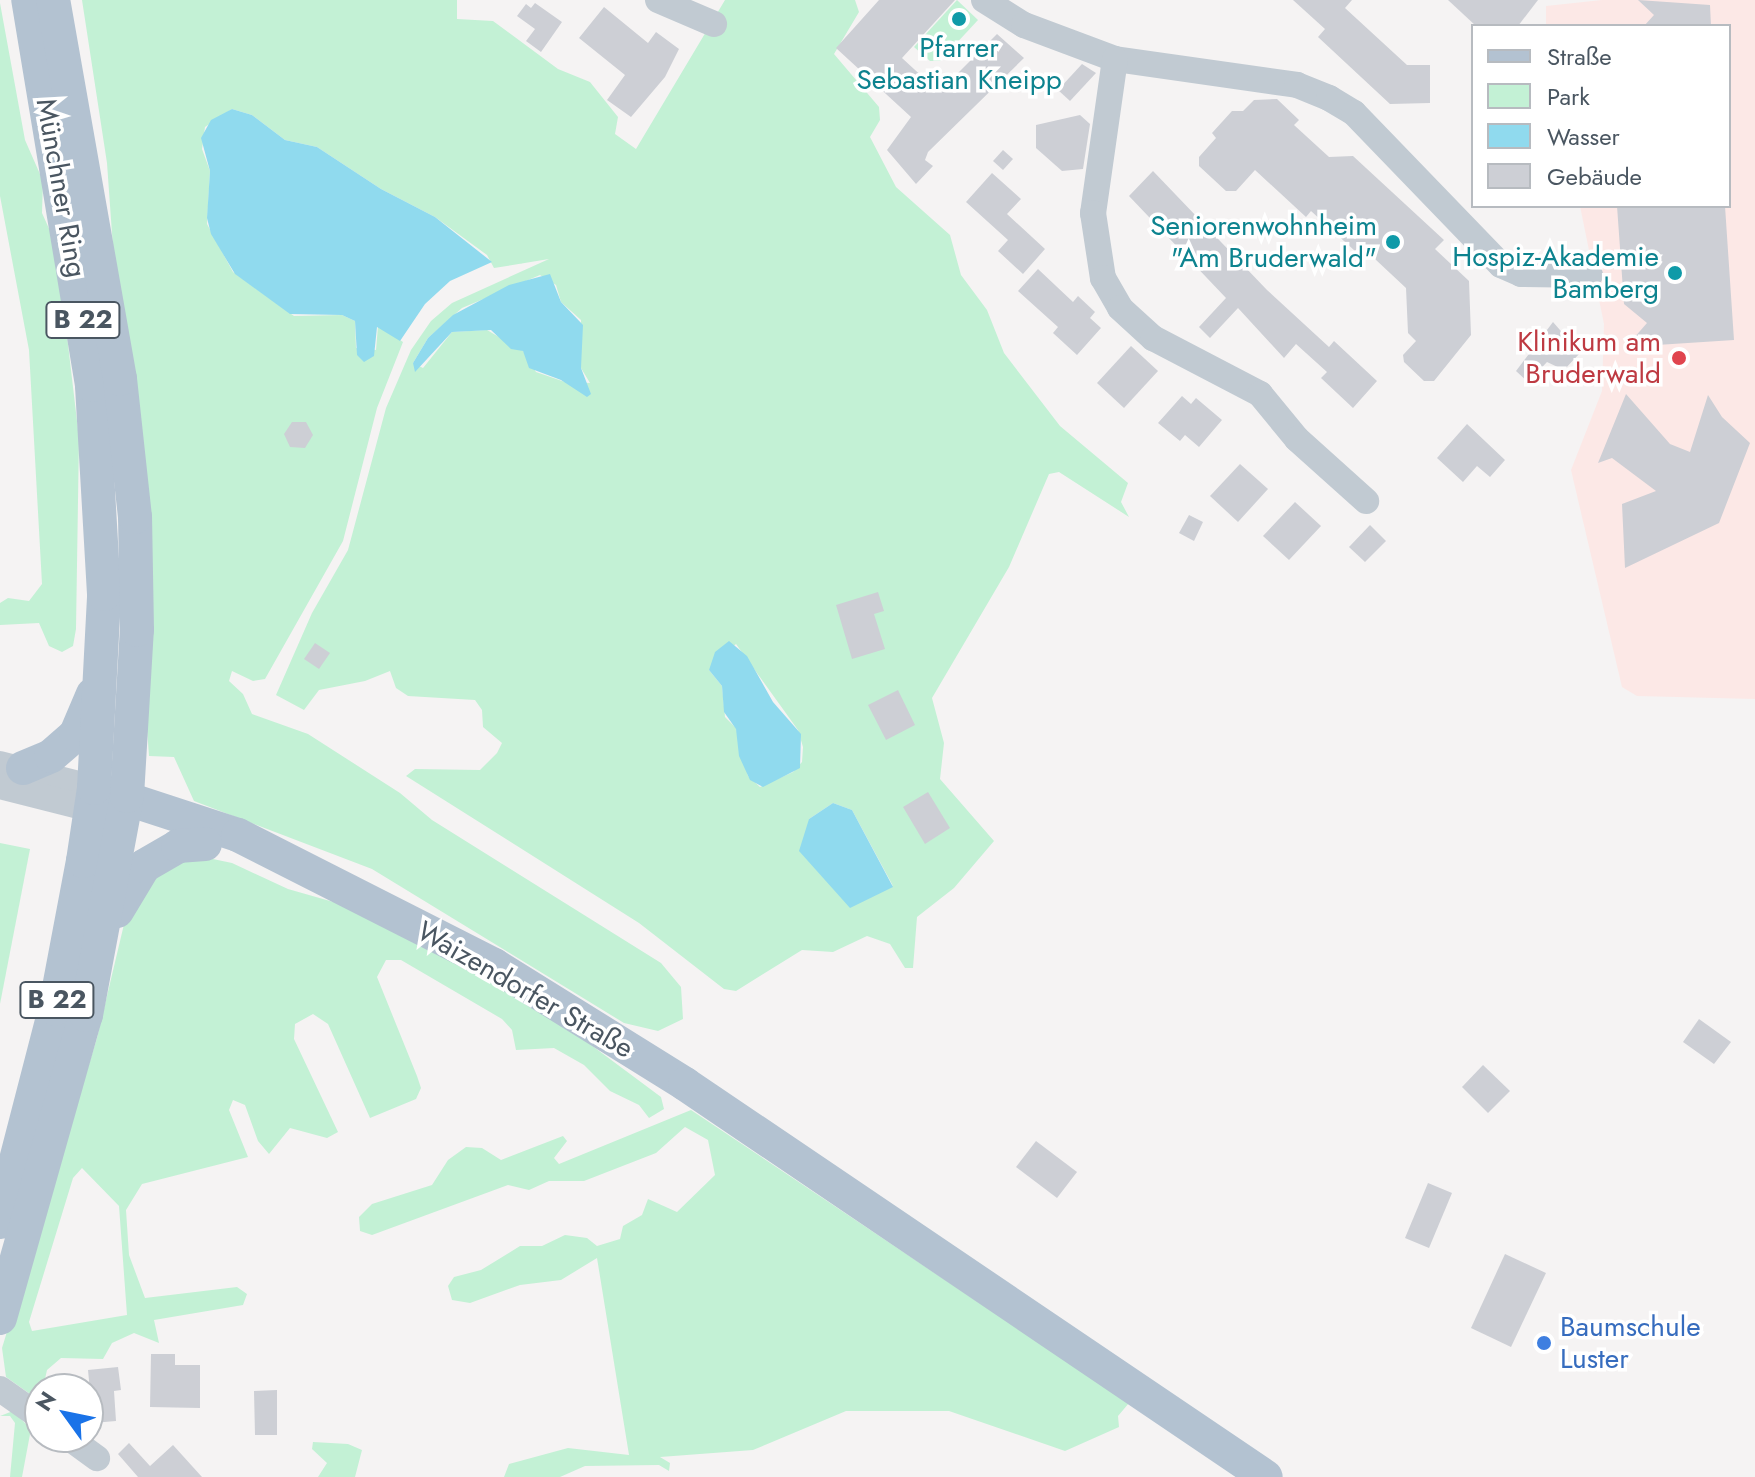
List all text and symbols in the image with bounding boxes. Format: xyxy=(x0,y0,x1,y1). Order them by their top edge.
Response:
marker: Pfarrer Sebastian Kneipp xyxy=(950,10,968,28)
legend xyxy=(1471,24,1731,208)
place label: Pfarrer Sebastian Kneipp xyxy=(856,31,1062,97)
text: Straße xyxy=(1547,39,1612,74)
text: Park xyxy=(1547,79,1590,114)
street label: Münchner Ring xyxy=(29,96,93,280)
text: Wasser xyxy=(1547,119,1620,154)
text: Gebäude xyxy=(1547,159,1642,194)
place label: Seniorenwohnheim "Am Bruderwald" xyxy=(1150,209,1377,275)
marker: Seniorenwohnheim "Am Bruderwald" xyxy=(1384,233,1402,251)
place label: Hospiz-Akademie Bamberg xyxy=(1452,240,1659,306)
marker: Hospiz-Akademie Bamberg xyxy=(1666,264,1684,282)
road number: B 22 xyxy=(45,298,121,342)
place label: Klinikum am Bruderwald xyxy=(1517,325,1661,391)
marker: Klinikum am Bruderwald xyxy=(1668,347,1690,369)
street label: Waizendorfer Straße xyxy=(411,914,639,1066)
road number: B 22 xyxy=(19,978,95,1022)
place label: Baumschule Luster xyxy=(1560,1310,1701,1376)
marker: Baumschule Luster xyxy=(1535,1334,1553,1352)
north arrow xyxy=(24,1373,104,1453)
text: N xyxy=(27,1385,64,1417)

